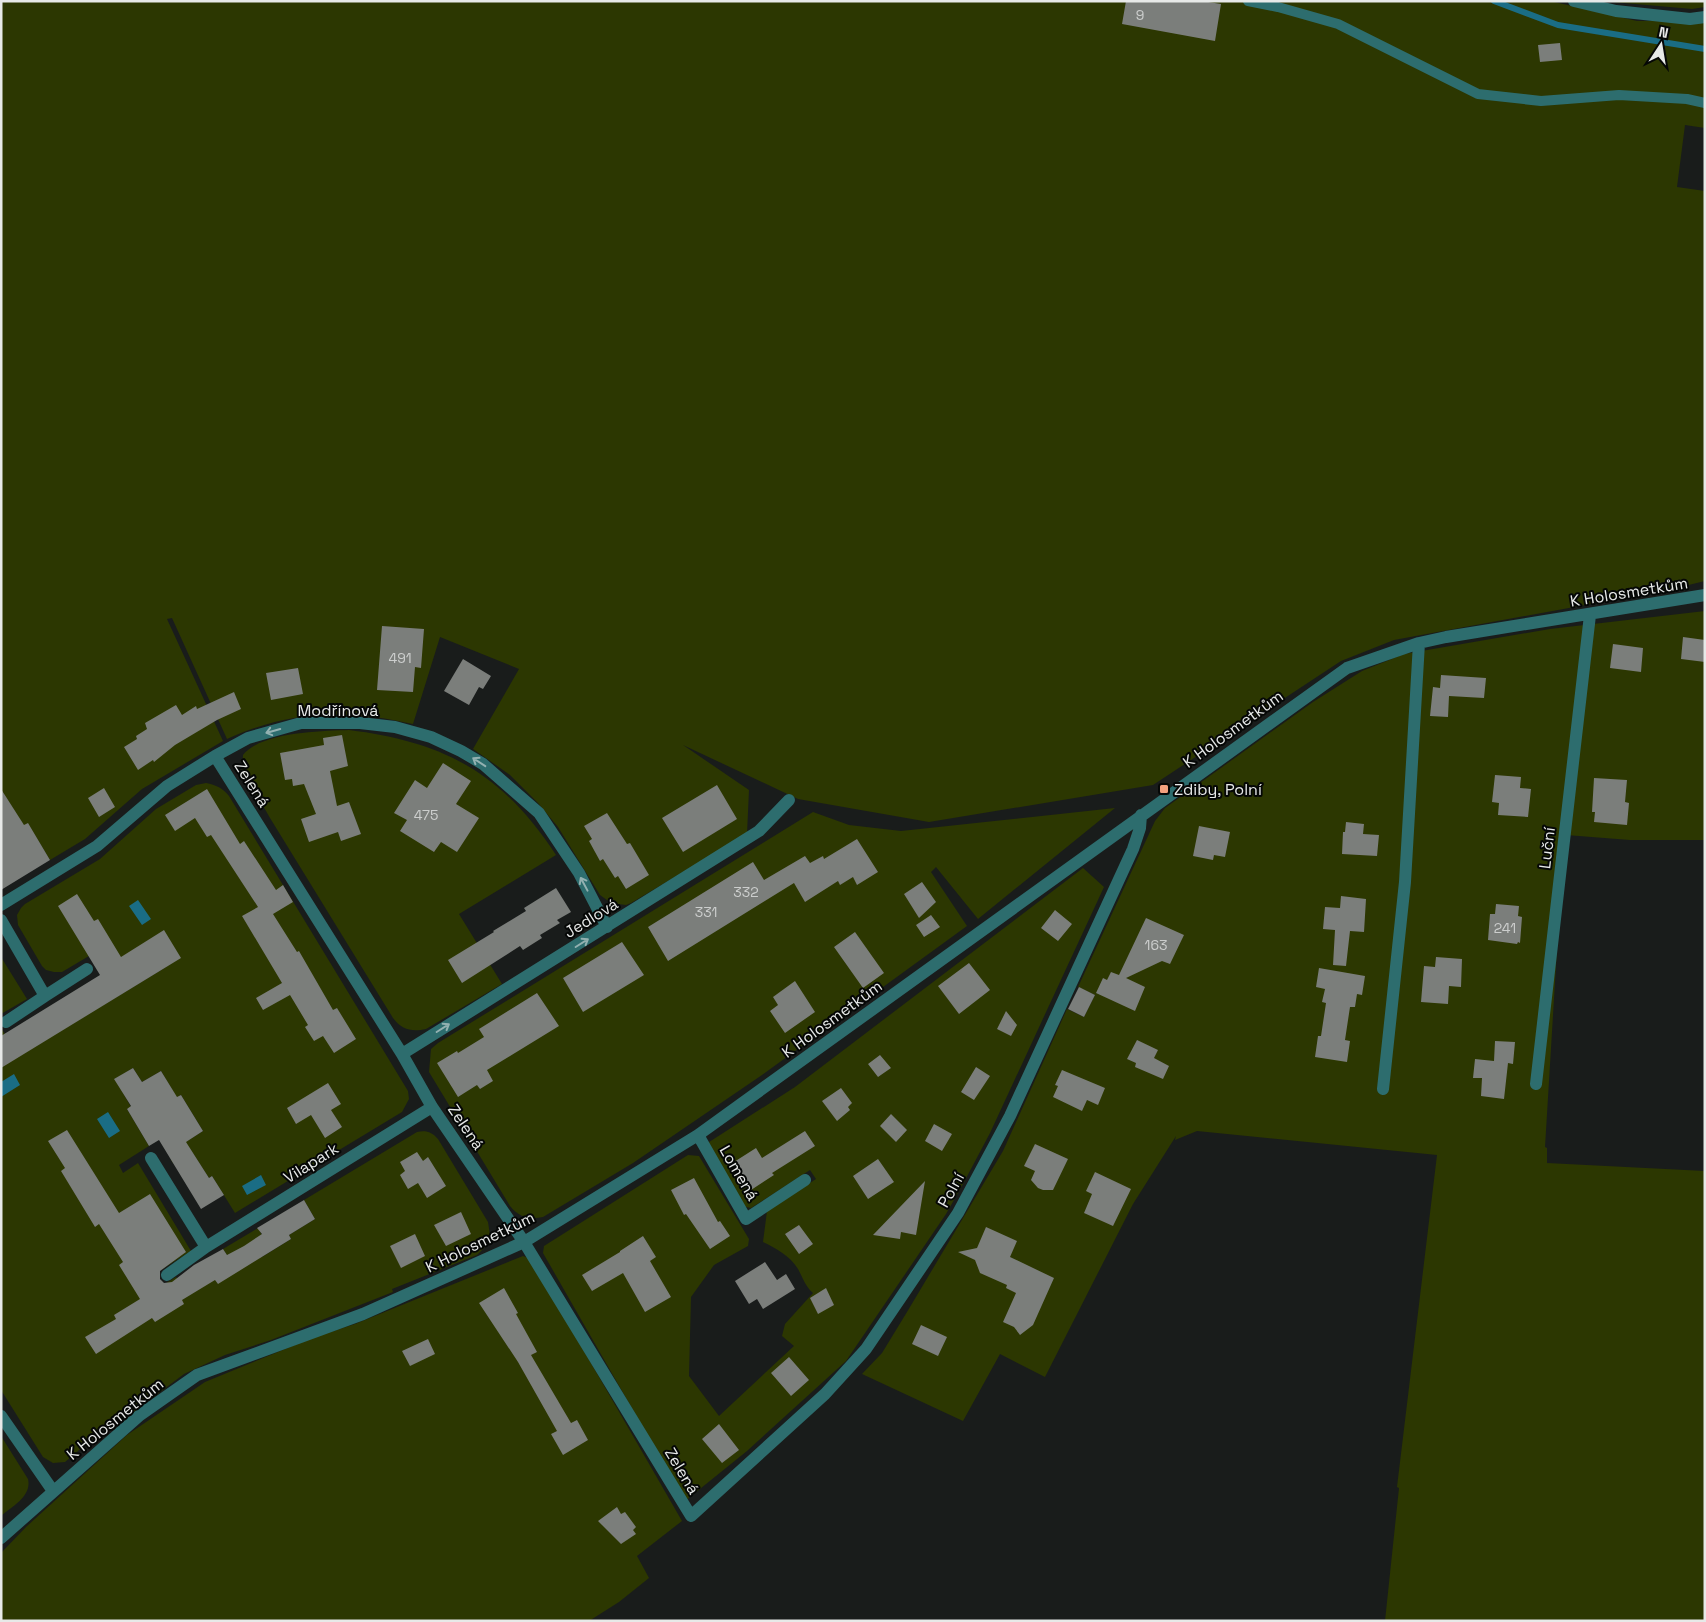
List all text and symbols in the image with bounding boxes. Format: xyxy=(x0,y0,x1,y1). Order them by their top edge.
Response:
house number: 9 xyxy=(1136,6,1144,24)
north arrow xyxy=(1636,20,1686,70)
text: N xyxy=(1657,23,1670,42)
street label: K Holosmetkům xyxy=(1569,572,1689,612)
house number: 491 xyxy=(388,649,412,667)
street label: K Holosmetkům xyxy=(1179,686,1287,772)
street label: Modřínová xyxy=(298,700,378,721)
one-way arrow xyxy=(266,726,282,736)
street label: Zelená xyxy=(230,757,274,811)
one-way arrow xyxy=(473,757,487,767)
place label: Zdiby, Polní xyxy=(1174,779,1262,800)
marker: Zdiby, Polní xyxy=(1158,783,1170,795)
house number: 475 xyxy=(414,806,438,824)
street label: Luční xyxy=(1534,826,1560,870)
one-way arrow xyxy=(579,877,588,892)
house number: 332 xyxy=(733,883,759,901)
street label: Jedlová xyxy=(560,893,622,943)
house number: 331 xyxy=(695,903,717,921)
house number: 241 xyxy=(1494,919,1516,937)
house number: 163 xyxy=(1145,936,1167,954)
one-way arrow xyxy=(574,937,588,947)
street label: K Holosmetkům xyxy=(778,976,886,1062)
one-way arrow xyxy=(436,1023,450,1033)
street label: Zelená xyxy=(443,1100,489,1154)
street label: Vilapark xyxy=(280,1138,343,1188)
street label: Lomená xyxy=(715,1141,763,1205)
street label: Polní xyxy=(933,1169,969,1211)
street label: K Holosmetkům xyxy=(422,1206,538,1278)
street label: K Holosmetkům xyxy=(62,1373,168,1465)
street label: Zelená xyxy=(660,1444,704,1498)

